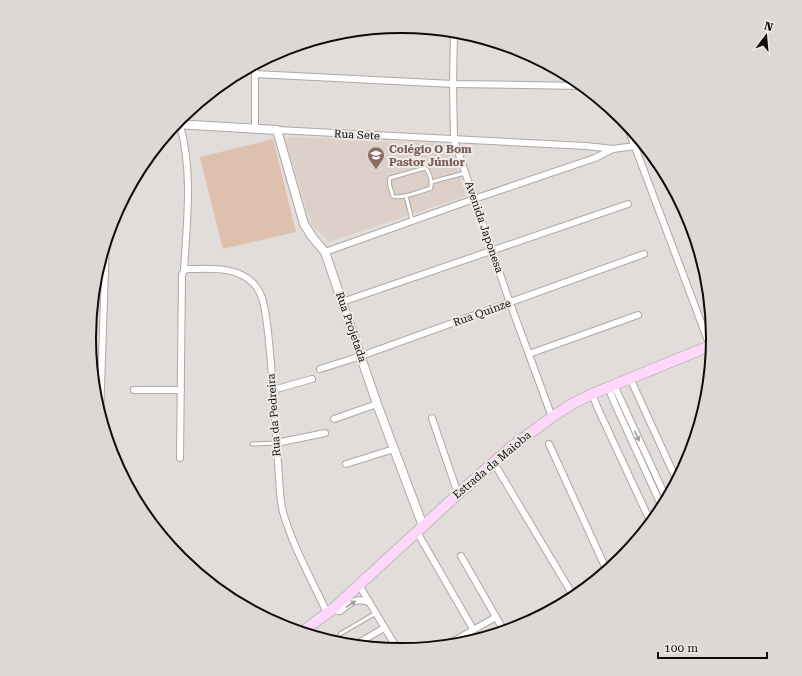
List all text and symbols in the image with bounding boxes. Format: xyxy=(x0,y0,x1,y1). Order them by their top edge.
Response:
north arrow xyxy=(746,16,786,56)
text: N xyxy=(763,19,775,34)
street label: Rua Sete xyxy=(334,127,380,143)
place label: Colégio O Bom Pastor Júnior xyxy=(389,143,472,169)
school or university icon: Colégio O Bom Pastor Júnior xyxy=(366,145,386,170)
street label: Avenida Japonesa xyxy=(462,179,506,275)
street label: Rua Projetada xyxy=(333,290,369,364)
street label: Rua Quinze xyxy=(451,297,513,329)
street label: Rua da Pedreira xyxy=(265,373,283,457)
street label: Estrada da Maioba xyxy=(450,429,534,501)
one-way arrow xyxy=(635,431,641,443)
one-way arrow xyxy=(345,600,357,607)
scale bar xyxy=(658,634,767,660)
text: 100 m xyxy=(664,641,698,655)

